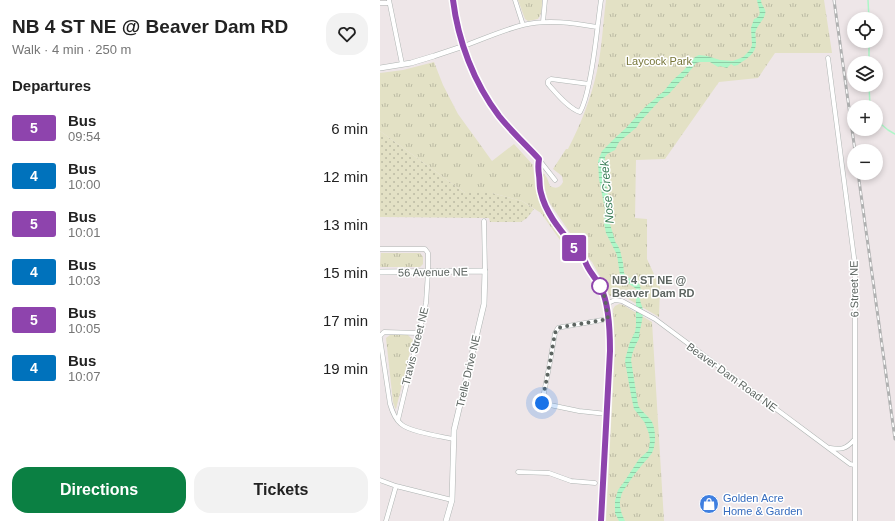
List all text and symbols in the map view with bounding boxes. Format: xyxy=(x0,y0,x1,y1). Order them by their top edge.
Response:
map controls xyxy=(847,12,883,180)
button: locate xyxy=(847,12,883,48)
button: heart xyxy=(326,13,368,55)
text: NB 4 ST NE @ Beaver Dam RD xyxy=(12,16,288,37)
text: Walk · 4 min · 250 m xyxy=(12,42,131,57)
park label: Laycock Park xyxy=(626,55,693,67)
button: layers xyxy=(847,56,883,92)
text: Departures xyxy=(12,77,91,94)
button: + xyxy=(847,100,883,136)
text: Bus xyxy=(68,112,96,129)
text: 5 xyxy=(30,120,38,136)
text: 6 min xyxy=(331,120,368,137)
text: 09:54 xyxy=(68,129,101,144)
button: − xyxy=(847,144,883,180)
water label: Nose Creek xyxy=(597,159,617,224)
text: Bus xyxy=(68,160,96,177)
text: 4 xyxy=(30,168,38,184)
text: 12 min xyxy=(323,168,368,185)
text: 10:00 xyxy=(68,177,101,192)
text: Bus xyxy=(68,208,96,225)
text: 5 xyxy=(30,216,38,232)
text: 13 min xyxy=(323,216,368,233)
text: 10:01 xyxy=(68,225,101,240)
line badge: 5 xyxy=(561,235,587,261)
text: 5 xyxy=(570,240,578,256)
text: Bus xyxy=(68,256,96,273)
street label: 6 Street NE xyxy=(848,260,860,318)
text: 4 xyxy=(30,264,38,280)
text: 15 min xyxy=(323,264,368,281)
street label: 56 Avenue NE xyxy=(398,265,468,279)
text: 10:03 xyxy=(68,273,101,288)
place label: NB 4 ST NE @ Beaver Dam RD xyxy=(612,274,695,299)
marker: NB 4 ST NE @ Beaver Dam RD xyxy=(591,277,609,295)
text: Bus xyxy=(68,304,96,321)
street label: Travis Street NE xyxy=(399,306,431,386)
text: 5 xyxy=(30,312,38,328)
text: 17 min xyxy=(323,312,368,329)
text: 10:05 xyxy=(68,321,101,336)
street label: Trelle Drive NE xyxy=(454,334,482,408)
street label: Beaver Dam Road NE xyxy=(684,340,780,414)
text: Bus xyxy=(68,352,96,369)
text: 4 xyxy=(30,360,38,376)
text: 19 min xyxy=(323,360,368,377)
text: 10:07 xyxy=(68,369,101,384)
your location xyxy=(532,393,552,413)
button: Directions xyxy=(12,467,186,513)
button: Tickets xyxy=(194,467,368,513)
place label: Golden Acre Home & Garden xyxy=(723,492,802,517)
shop icon: Golden Acre Home & Garden xyxy=(698,493,720,515)

